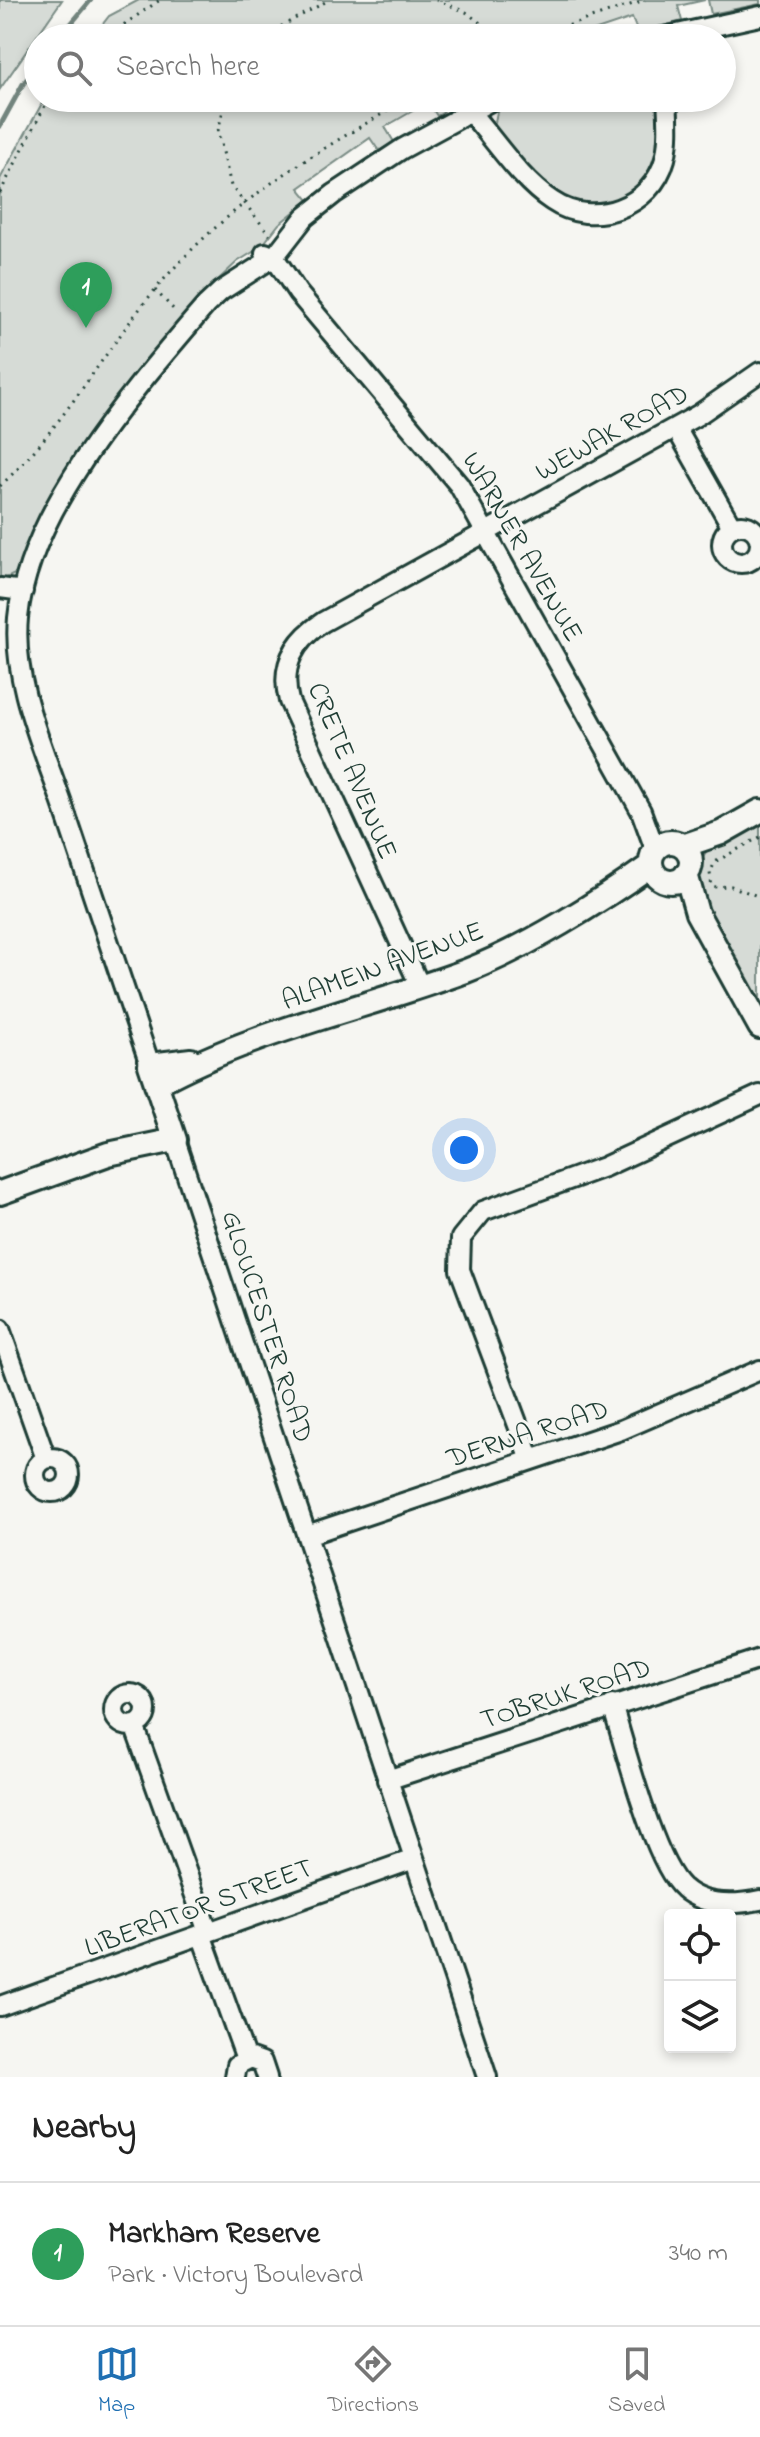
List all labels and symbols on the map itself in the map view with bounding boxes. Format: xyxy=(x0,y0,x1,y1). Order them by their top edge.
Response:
pin: 1 xyxy=(60,262,112,328)
street label: WEWAK ROAD xyxy=(528,375,697,493)
street label: WARNER AVENUE xyxy=(450,445,592,651)
street label: CRETE AVENUE xyxy=(295,676,407,866)
street label: ALAMEIN AVENUE xyxy=(276,912,490,1023)
your location xyxy=(444,1130,484,1170)
street label: GLOUCESTER ROAD xyxy=(209,1206,323,1448)
street label: DERNA ROAD xyxy=(441,1390,614,1481)
street label: TOBRUK ROAD xyxy=(476,1648,657,1742)
street label: LIBERATOR STREET xyxy=(79,1849,319,1970)

